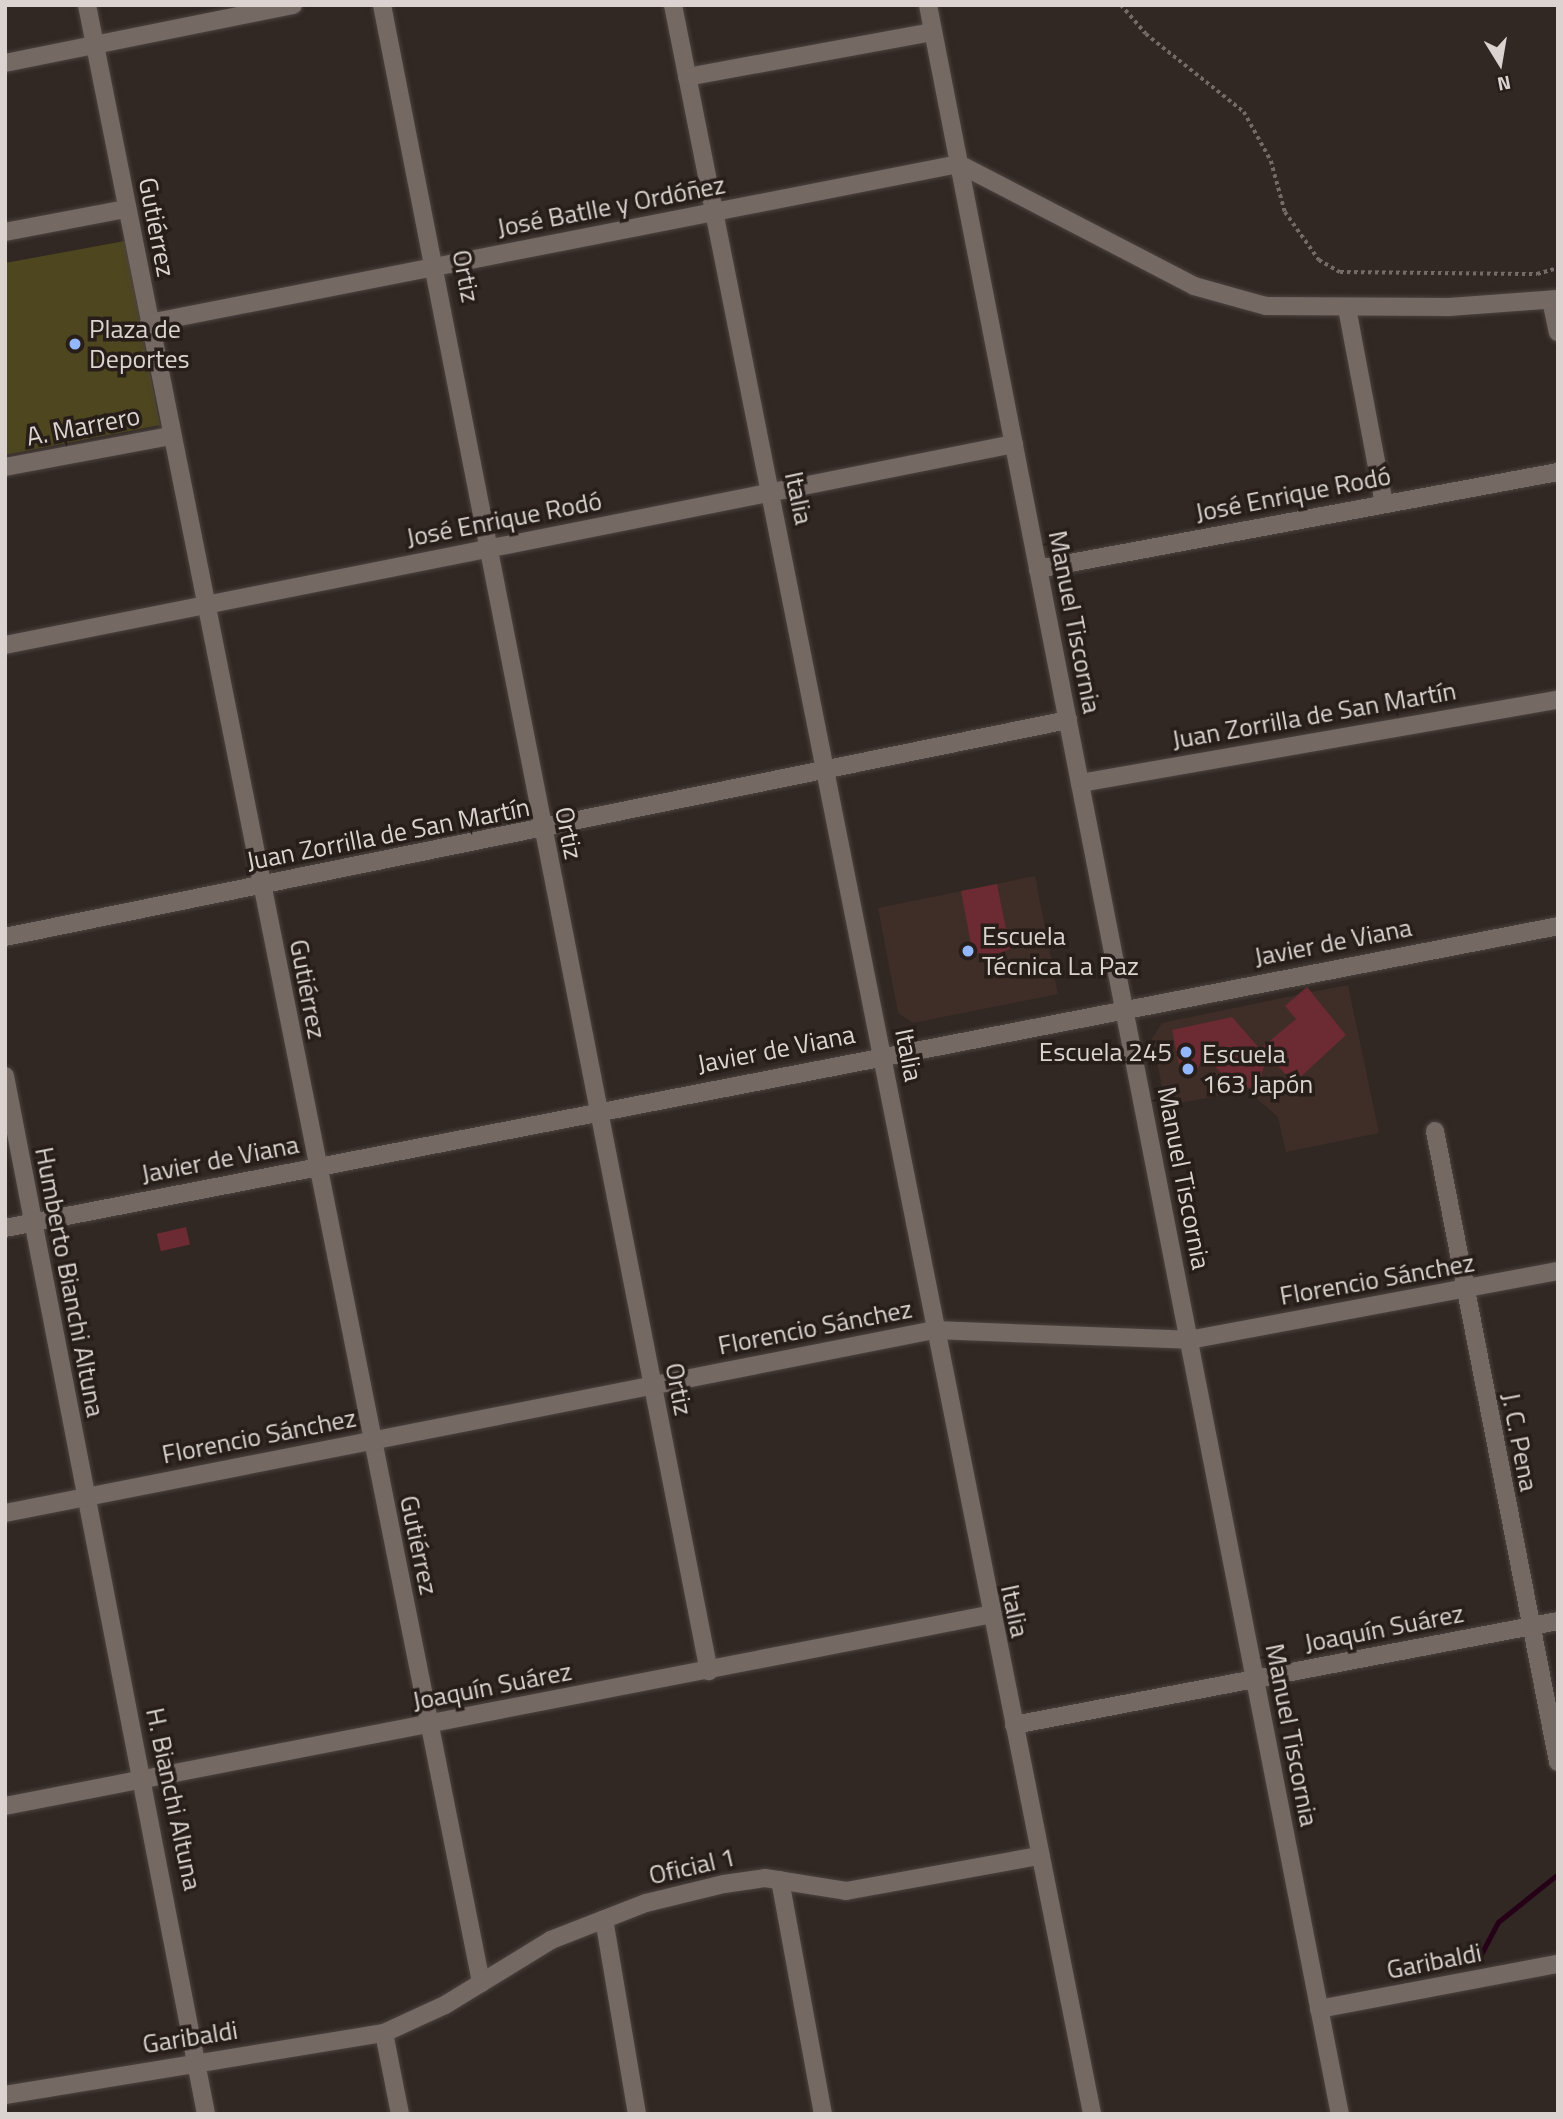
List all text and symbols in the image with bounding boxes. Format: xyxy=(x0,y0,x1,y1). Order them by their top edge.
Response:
north arrow xyxy=(1465,28,1535,98)
text: N xyxy=(1495,69,1513,100)
street label: José Batlle y Ordóñez xyxy=(494,169,728,243)
street label: Gutiérrez xyxy=(132,175,182,279)
street label: Ortiz xyxy=(446,247,486,305)
place label: Plaza de Deportes xyxy=(89,313,190,374)
marker: Plaza de Deportes xyxy=(67,336,83,352)
street label: A. Marrero xyxy=(24,400,142,452)
street label: José Enrique Rodó xyxy=(1193,460,1393,528)
street label: Italia xyxy=(778,469,820,527)
street label: José Enrique Rodó xyxy=(404,485,604,553)
street label: Manuel Tiscornia xyxy=(1042,528,1108,716)
street label: Juan Zorrilla de San Martín xyxy=(1170,675,1458,755)
street label: Juan Zorrilla de San Martín xyxy=(244,791,532,877)
street label: Ortiz xyxy=(549,804,589,862)
street label: Javier de Viana xyxy=(1252,911,1414,973)
place label: Escuela Técnica La Paz xyxy=(982,920,1139,982)
street label: Gutiérrez xyxy=(283,937,333,1041)
marker: Escuela Técnica La Paz xyxy=(960,943,976,959)
street label: Javier de Viana xyxy=(695,1018,857,1080)
street label: Italia xyxy=(889,1026,929,1084)
place label: Escuela 245 xyxy=(1039,1036,1172,1068)
place label: Escuela 163 Japón xyxy=(1202,1038,1313,1100)
marker: Escuela 245 xyxy=(1178,1044,1194,1060)
marker: Escuela 163 Japón xyxy=(1180,1061,1196,1077)
street label: Manuel Tiscornia xyxy=(1151,1084,1217,1272)
street label: Javier de Viana xyxy=(139,1128,301,1190)
street label: Humberto Bianchi Altuna xyxy=(29,1144,111,1420)
street label: Florencio Sánchez xyxy=(1277,1247,1477,1311)
street label: Florencio Sánchez xyxy=(715,1293,915,1361)
street label: Ortiz xyxy=(659,1360,699,1418)
street label: J. C. Pena xyxy=(1495,1390,1545,1494)
street label: Florencio Sánchez xyxy=(159,1402,359,1470)
street label: Gutiérrez xyxy=(393,1493,445,1597)
street label: Italia xyxy=(994,1582,1036,1640)
street label: Joaquín Suárez xyxy=(1302,1597,1466,1659)
street label: Manuel Tiscornia xyxy=(1259,1641,1325,1829)
street label: Joaquín Suárez xyxy=(410,1655,574,1717)
street label: H. Bianchi Altuna xyxy=(139,1705,209,1893)
street label: Oficial 1 xyxy=(646,1841,738,1891)
street label: Garibaldi xyxy=(1384,1937,1484,1985)
street label: Garibaldi xyxy=(140,2014,240,2060)

